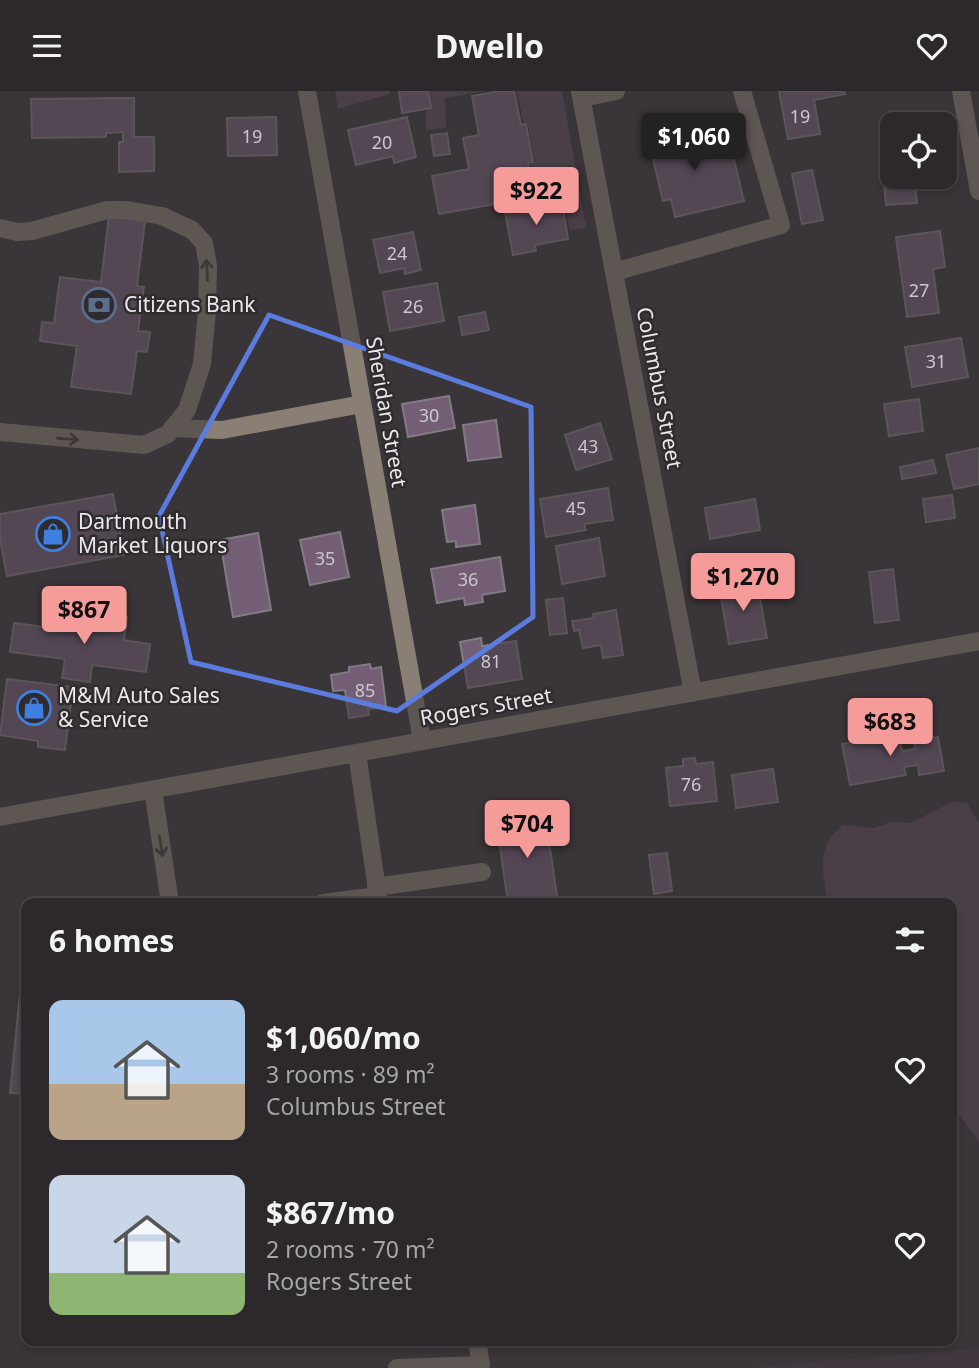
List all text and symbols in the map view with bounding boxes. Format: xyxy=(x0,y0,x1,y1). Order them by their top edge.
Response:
text: Dwello xyxy=(435,24,544,67)
icon: menu xyxy=(28,27,66,65)
icon: heart xyxy=(913,27,951,65)
house number: 19 xyxy=(790,104,810,128)
map controls xyxy=(880,112,957,189)
button: locate xyxy=(880,112,957,189)
pin: $1,060 xyxy=(637,113,751,173)
text: $1,060 xyxy=(658,120,730,152)
house number: 19 xyxy=(242,124,262,148)
house number: 20 xyxy=(372,130,392,154)
pin: $922 xyxy=(495,167,577,227)
text: $922 xyxy=(510,174,562,206)
house number: 24 xyxy=(387,241,407,265)
one-way arrow xyxy=(201,258,214,281)
house number: 27 xyxy=(909,278,929,302)
bank icon: Citizens Bank xyxy=(80,286,118,324)
place label: Citizens Bank xyxy=(124,290,256,318)
house number: 26 xyxy=(403,294,423,318)
street label: Columbus Street xyxy=(631,305,689,471)
street label: Sheridan Street xyxy=(360,334,414,490)
house number: 31 xyxy=(926,349,946,373)
house number: 30 xyxy=(419,403,439,427)
one-way arrow xyxy=(56,433,79,446)
house number: 43 xyxy=(578,434,598,458)
house number: 45 xyxy=(566,496,586,520)
place label: Dartmouth Market Liquors xyxy=(78,507,227,559)
shop icon: Dartmouth Market Liquors xyxy=(34,515,72,553)
house number: 35 xyxy=(315,546,335,570)
pin: $1,270 xyxy=(686,553,800,613)
text: $1,270 xyxy=(707,560,779,592)
house number: 36 xyxy=(458,567,478,591)
pin: $867 xyxy=(43,587,125,646)
text: $867 xyxy=(58,593,110,625)
house number: 81 xyxy=(481,649,501,673)
house number: 85 xyxy=(355,678,375,702)
place label: M&M Auto Sales & Service xyxy=(58,681,220,733)
street label: Rogers Street xyxy=(418,681,554,731)
shop icon: M&M Auto Sales & Service xyxy=(15,689,53,727)
pin: $683 xyxy=(849,699,931,758)
text: $683 xyxy=(864,705,916,737)
house number: 76 xyxy=(681,772,701,796)
pin: $704 xyxy=(486,801,568,860)
text: $704 xyxy=(501,807,553,839)
one-way arrow xyxy=(155,835,168,857)
text: 6 homes xyxy=(49,920,174,961)
icon: filters xyxy=(891,921,929,959)
text: $1,060/mo xyxy=(266,1017,421,1058)
icon: home xyxy=(105,1028,189,1112)
icon: heart xyxy=(891,1051,929,1089)
text: 3 rooms · 89 m² xyxy=(266,1058,435,1090)
text: Columbus Street xyxy=(266,1090,446,1122)
text: $867/mo xyxy=(266,1192,395,1233)
icon: home xyxy=(105,1203,189,1287)
icon: heart xyxy=(891,1226,929,1264)
text: 2 rooms · 70 m² xyxy=(266,1233,435,1265)
text: Rogers Street xyxy=(266,1265,412,1297)

